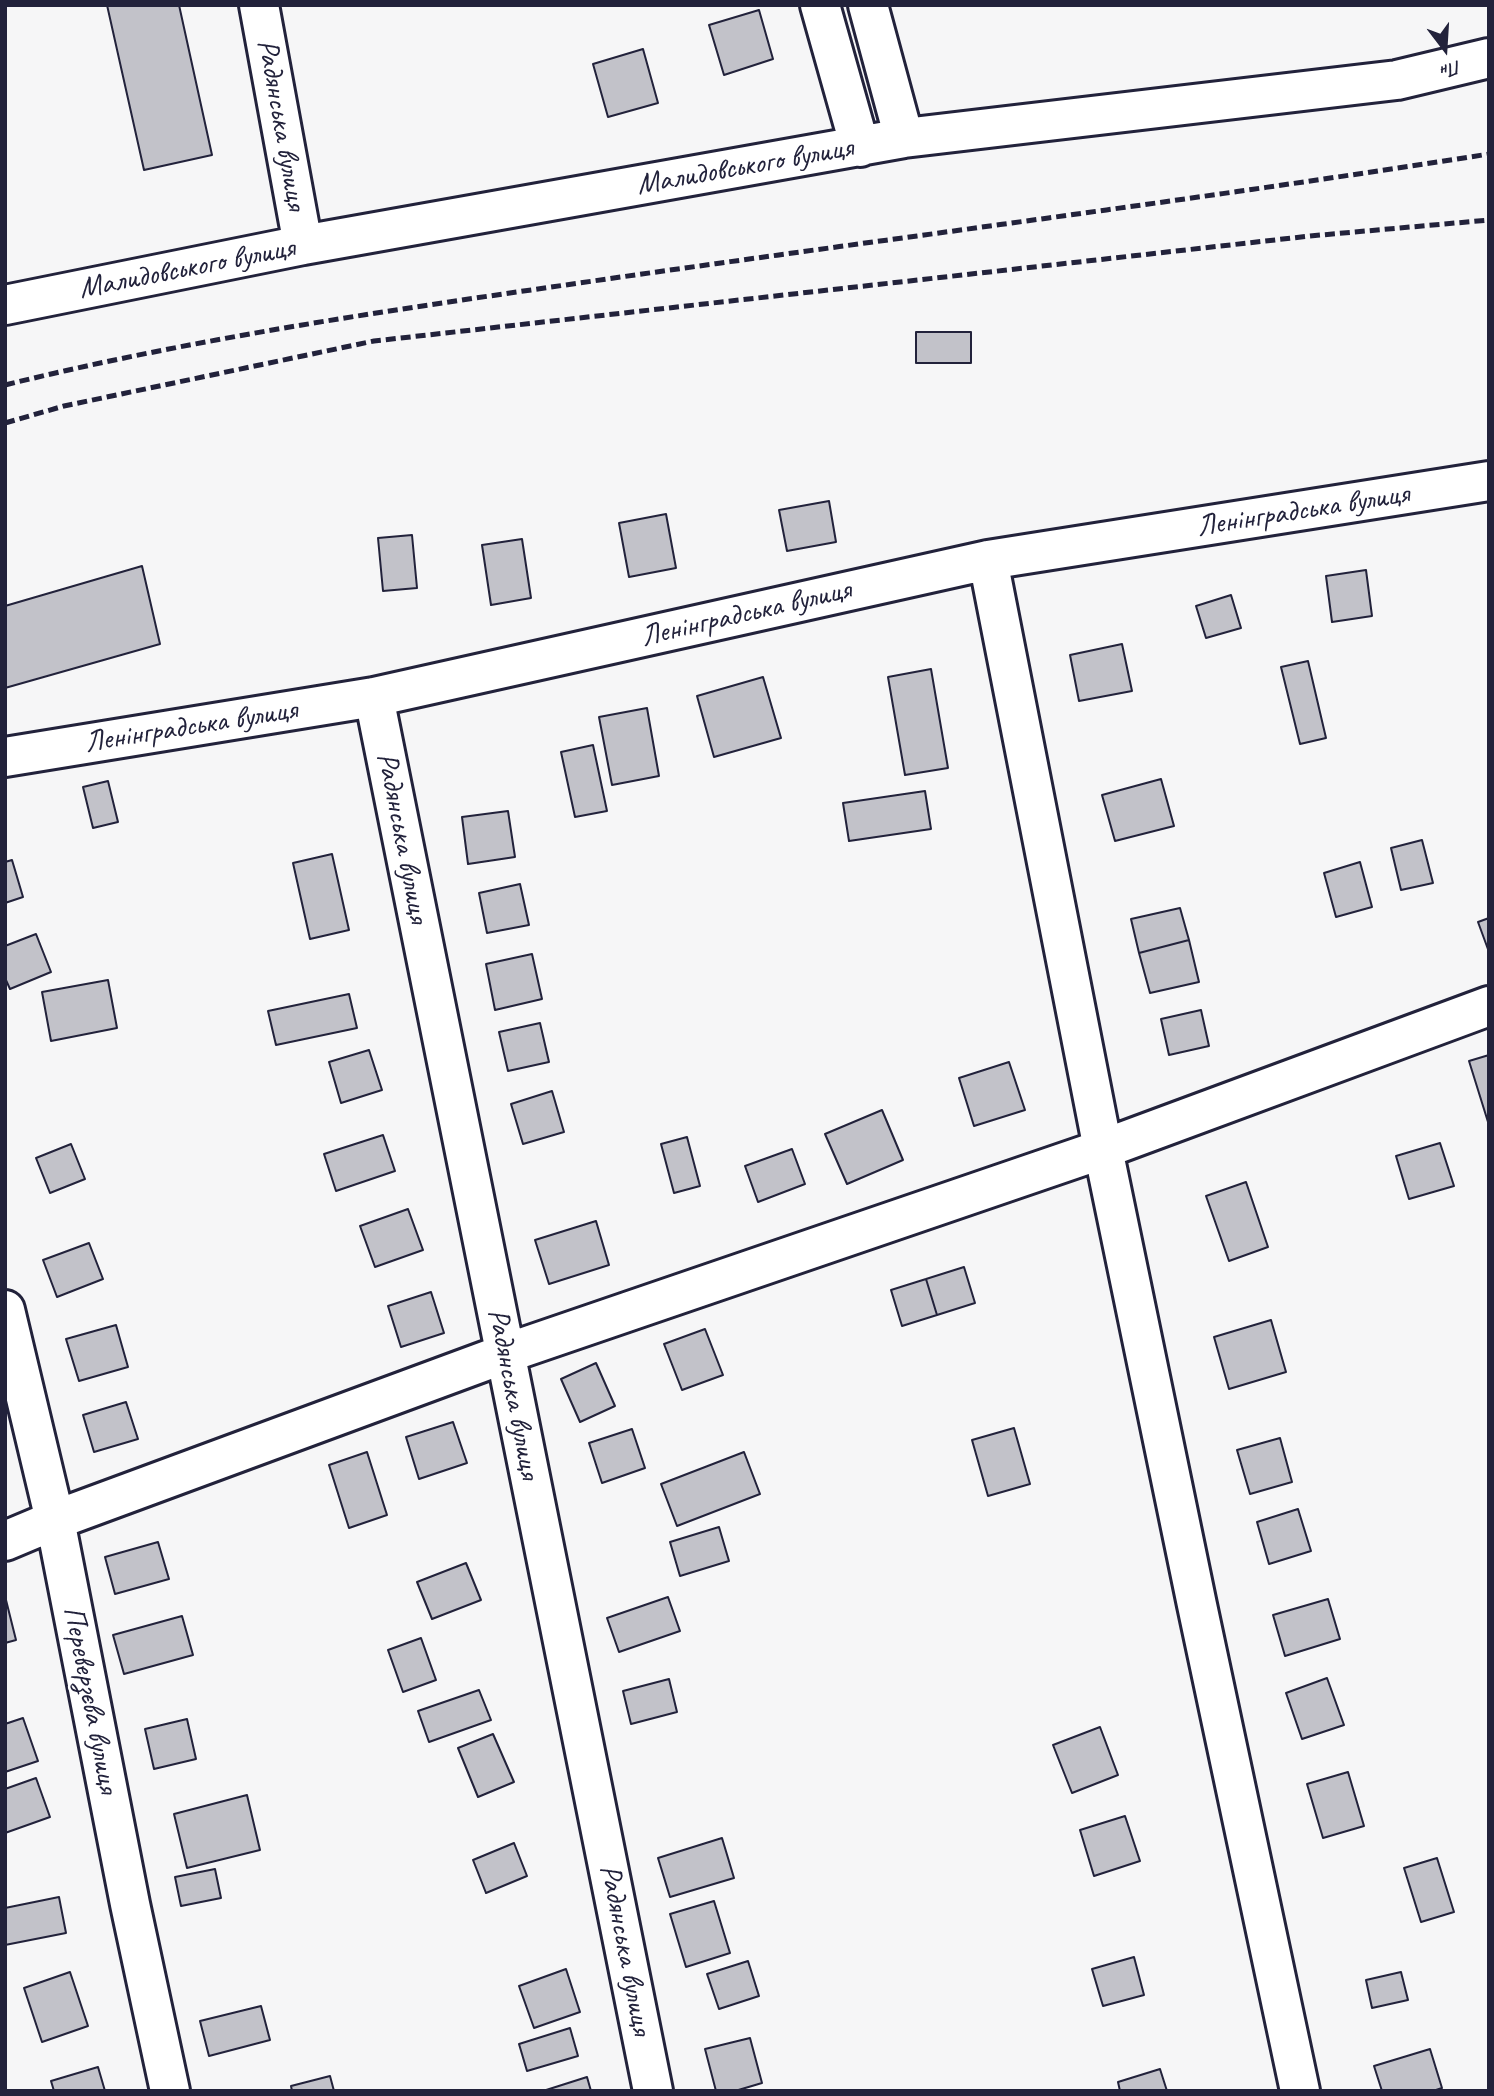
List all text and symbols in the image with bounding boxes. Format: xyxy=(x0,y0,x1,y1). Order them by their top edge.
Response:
north arrow xyxy=(1410,14,1480,84)
street label: Радянська вулиця xyxy=(248,37,314,213)
text: Пн xyxy=(1438,55,1464,83)
street label: Малидовського вулиця xyxy=(634,130,856,204)
street label: Малидовського вулиця xyxy=(76,230,298,308)
street label: Ленінградська вулиця xyxy=(1194,476,1412,546)
street label: Ленінградська вулиця xyxy=(637,572,855,656)
street label: Ленінградська вулиця xyxy=(82,692,300,762)
street label: Радянська вулиця xyxy=(368,750,436,926)
street label: Радянська вулиця xyxy=(479,1306,547,1482)
street label: Переверзєва вулиця xyxy=(54,1603,126,1797)
street label: Радянська вулиця xyxy=(591,1862,659,2038)

